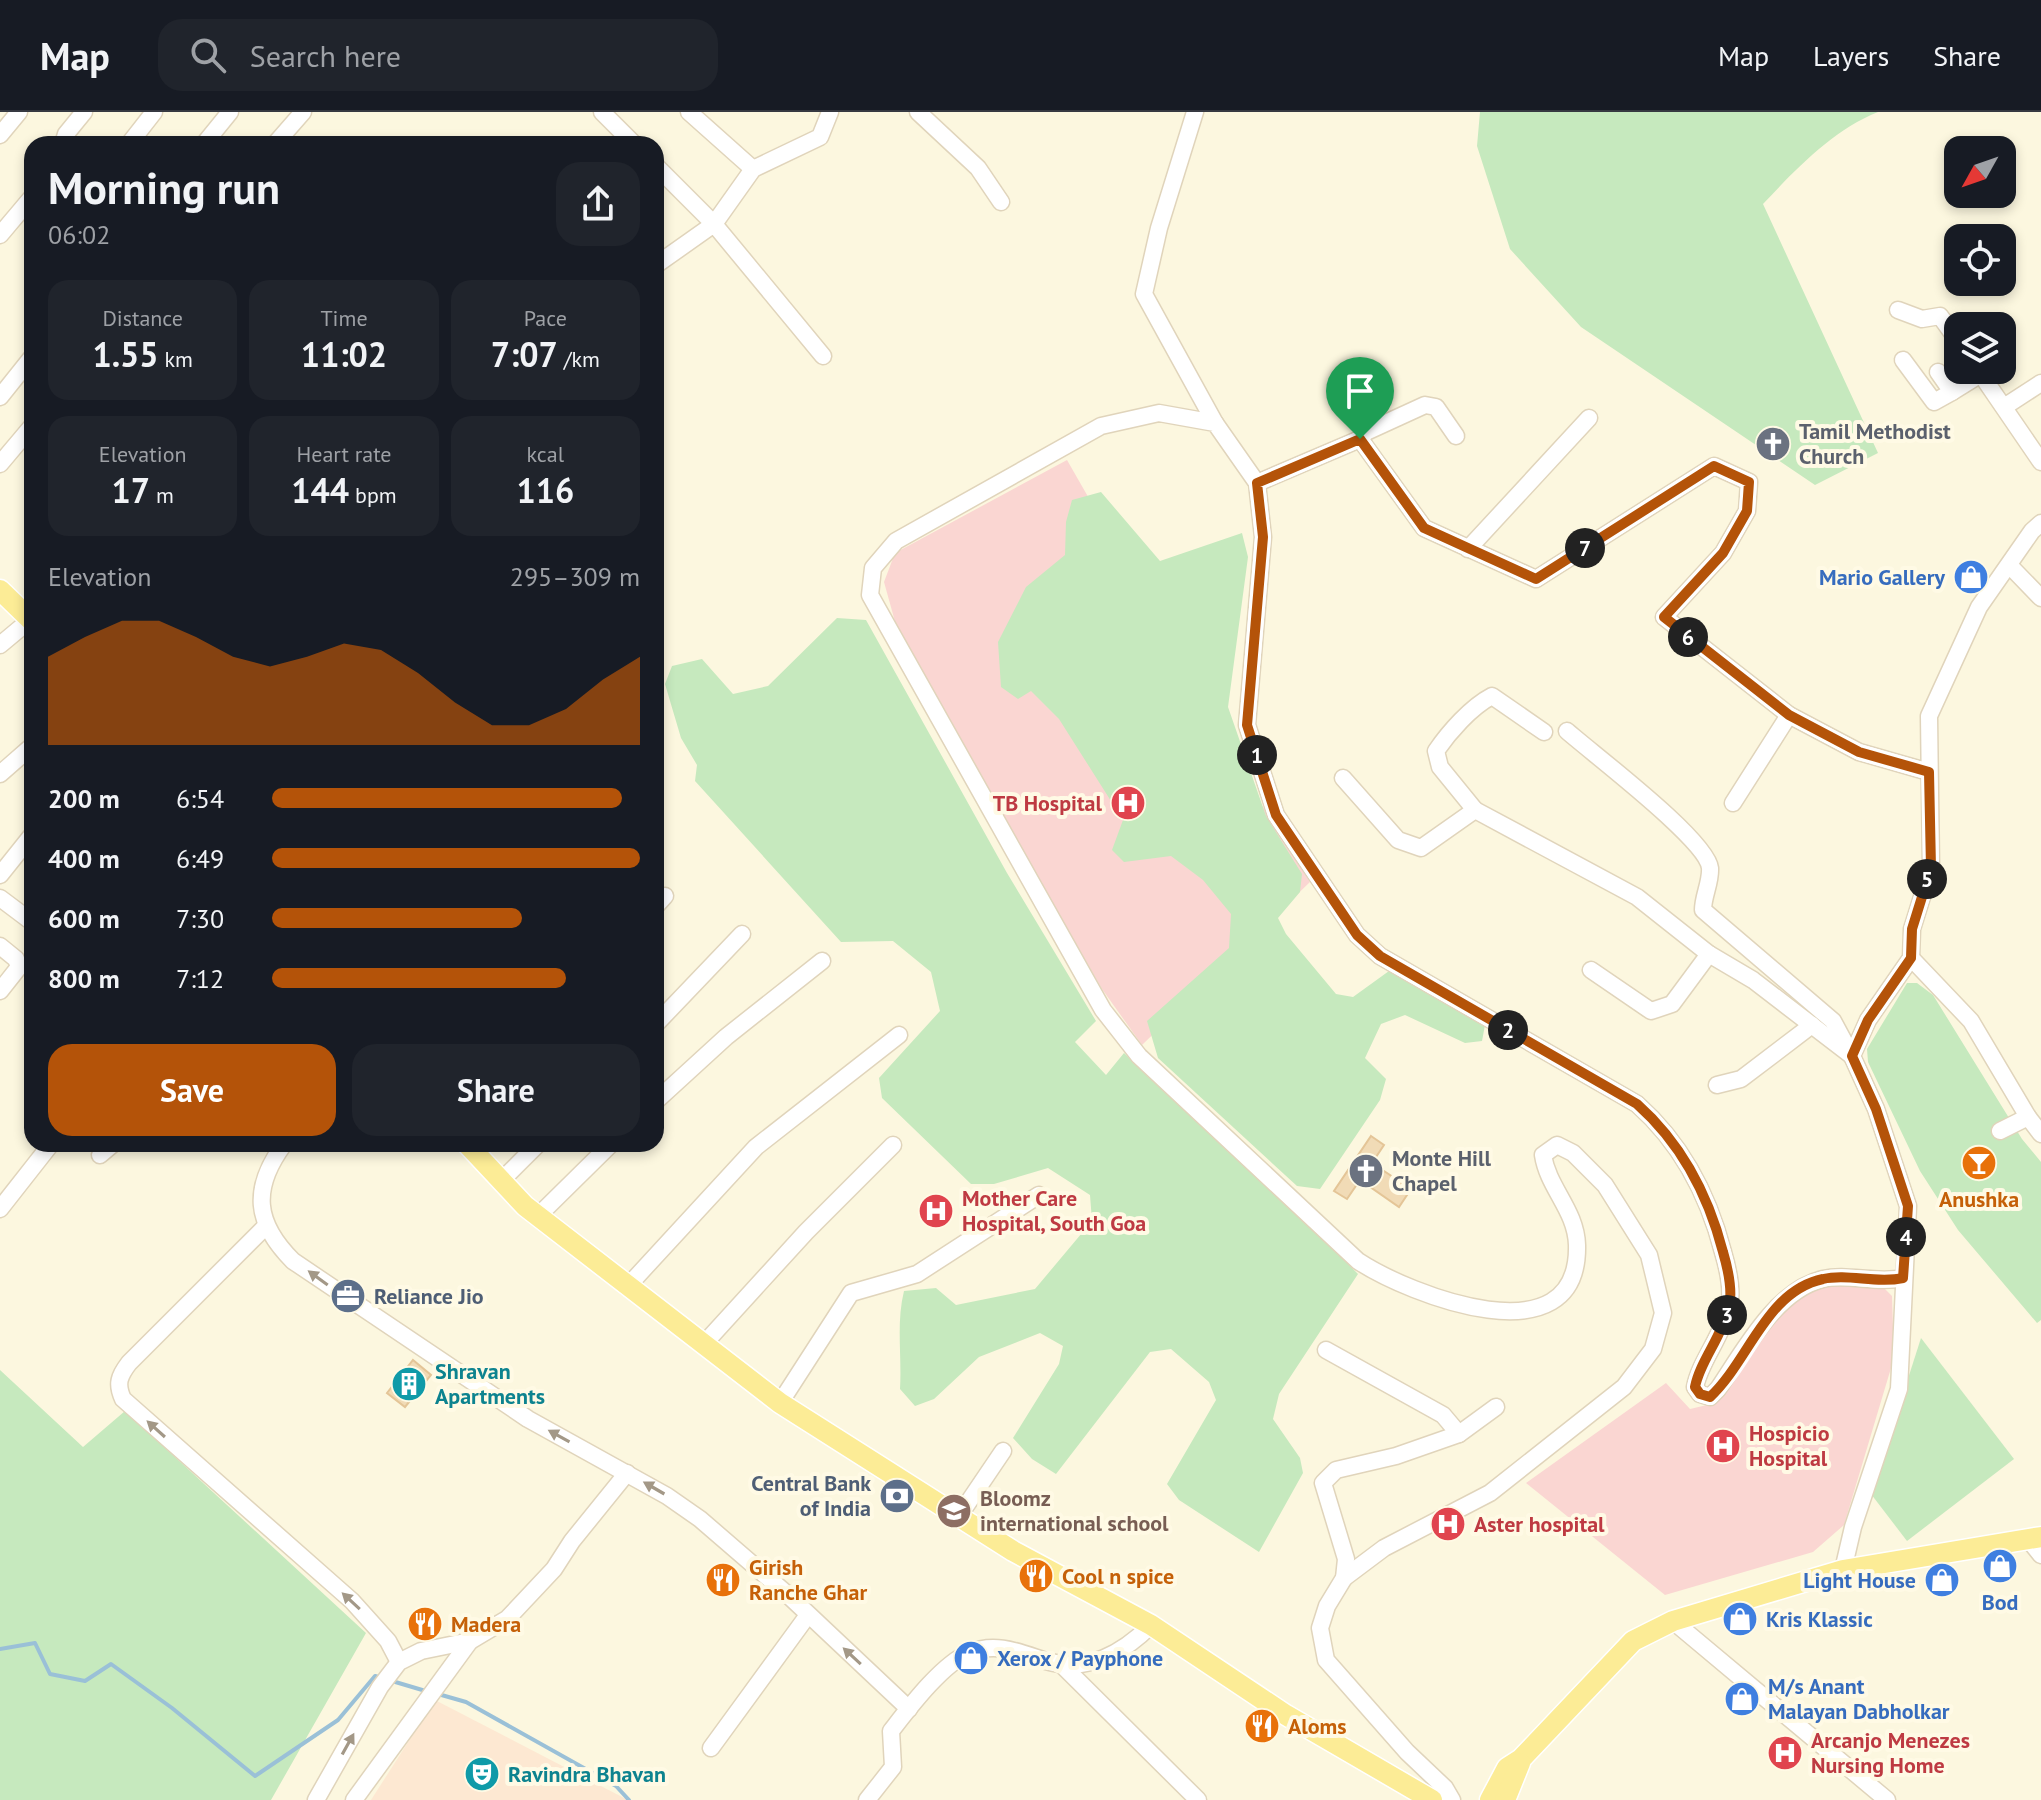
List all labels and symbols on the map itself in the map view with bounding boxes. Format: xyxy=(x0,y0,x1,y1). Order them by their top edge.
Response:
north arrow xyxy=(1944,136,2016,208)
pin xyxy=(1326,357,1394,439)
place label: Tamil Methodist Church xyxy=(1799,417,1951,470)
church icon: Tamil Methodist Church xyxy=(1754,425,1792,463)
pin: 7 xyxy=(1565,528,1605,568)
shop icon: Mario Gallery xyxy=(1952,558,1990,596)
place label: Mario Gallery xyxy=(1819,563,1945,591)
pin: 6 xyxy=(1668,617,1708,657)
pin: 1 xyxy=(1237,735,1277,775)
hospital icon: TB Hospital xyxy=(1109,784,1147,822)
place label: TB Hospital xyxy=(993,789,1103,817)
pin: 5 xyxy=(1907,859,1947,899)
pin: 2 xyxy=(1488,1010,1528,1050)
place label: Monte Hill Chapel xyxy=(1392,1144,1491,1197)
bar icon: Anushka xyxy=(1960,1144,1998,1182)
church icon: Monte Hill Chapel xyxy=(1347,1152,1385,1190)
place label: Mother Care Hospital, South Goa xyxy=(962,1184,1146,1237)
place label: Anushka xyxy=(1939,1185,2019,1213)
hospital icon: Mother Care Hospital, South Goa xyxy=(917,1192,955,1230)
pin: 4 xyxy=(1886,1217,1926,1257)
one-way arrow xyxy=(307,1271,328,1286)
office icon: Reliance Jio xyxy=(329,1277,367,1315)
place label: Reliance Jio xyxy=(374,1282,484,1310)
pin: 3 xyxy=(1707,1295,1747,1335)
place label: Shravan Apartments xyxy=(435,1357,545,1410)
building icon: Shravan Apartments xyxy=(390,1365,428,1403)
place label: Hospicio Hospital xyxy=(1749,1419,1830,1472)
one-way arrow xyxy=(147,1420,166,1438)
hospital icon: Hospicio Hospital xyxy=(1704,1427,1742,1465)
one-way arrow xyxy=(547,1429,570,1442)
place label: Central Bank of India xyxy=(751,1469,871,1522)
bank icon: Central Bank of India xyxy=(878,1477,916,1515)
one-way arrow xyxy=(643,1481,665,1495)
place label: Bloomz international school xyxy=(980,1484,1169,1537)
school or university icon: Bloomz international school xyxy=(935,1492,973,1530)
hospital icon: Aster hospital xyxy=(1429,1505,1467,1543)
place label: Aster hospital xyxy=(1474,1510,1605,1538)
shop icon: Bod xyxy=(1981,1547,2019,1585)
place label: Girish Ranche Ghar xyxy=(749,1553,867,1606)
restaurant icon: Cool n spice xyxy=(1017,1557,1055,1595)
restaurant icon: Girish Ranche Ghar xyxy=(704,1561,742,1599)
shop icon: Light House xyxy=(1923,1561,1961,1599)
place label: Cool n spice xyxy=(1062,1562,1174,1590)
place label: Light House xyxy=(1803,1566,1916,1594)
place label: Bod xyxy=(1982,1588,2018,1616)
one-way arrow xyxy=(342,1592,361,1610)
shop icon: Kris Klassic xyxy=(1721,1600,1759,1638)
restaurant icon: Madera xyxy=(406,1605,444,1643)
place label: Kris Klassic xyxy=(1766,1605,1873,1633)
place label: Madera xyxy=(451,1610,521,1638)
shop icon: Xerox / Payphone xyxy=(952,1639,990,1677)
place label: Xerox / Payphone xyxy=(997,1644,1163,1672)
one-way arrow xyxy=(843,1647,862,1665)
place label: M/s Anant Malayan Dabholkar xyxy=(1768,1672,1950,1725)
shop icon: M/s Anant Malayan Dabholkar xyxy=(1723,1680,1761,1718)
restaurant icon: Aloms xyxy=(1243,1707,1281,1745)
place label: Aloms xyxy=(1288,1712,1347,1740)
place label: Arcanjo Menezes Nursing Home xyxy=(1811,1726,1970,1779)
one-way arrow xyxy=(341,1732,355,1755)
hospital icon: Arcanjo Menezes Nursing Home xyxy=(1766,1734,1804,1772)
theatre icon: Ravindra Bhavan xyxy=(463,1755,501,1793)
place label: Ravindra Bhavan xyxy=(508,1760,666,1788)

